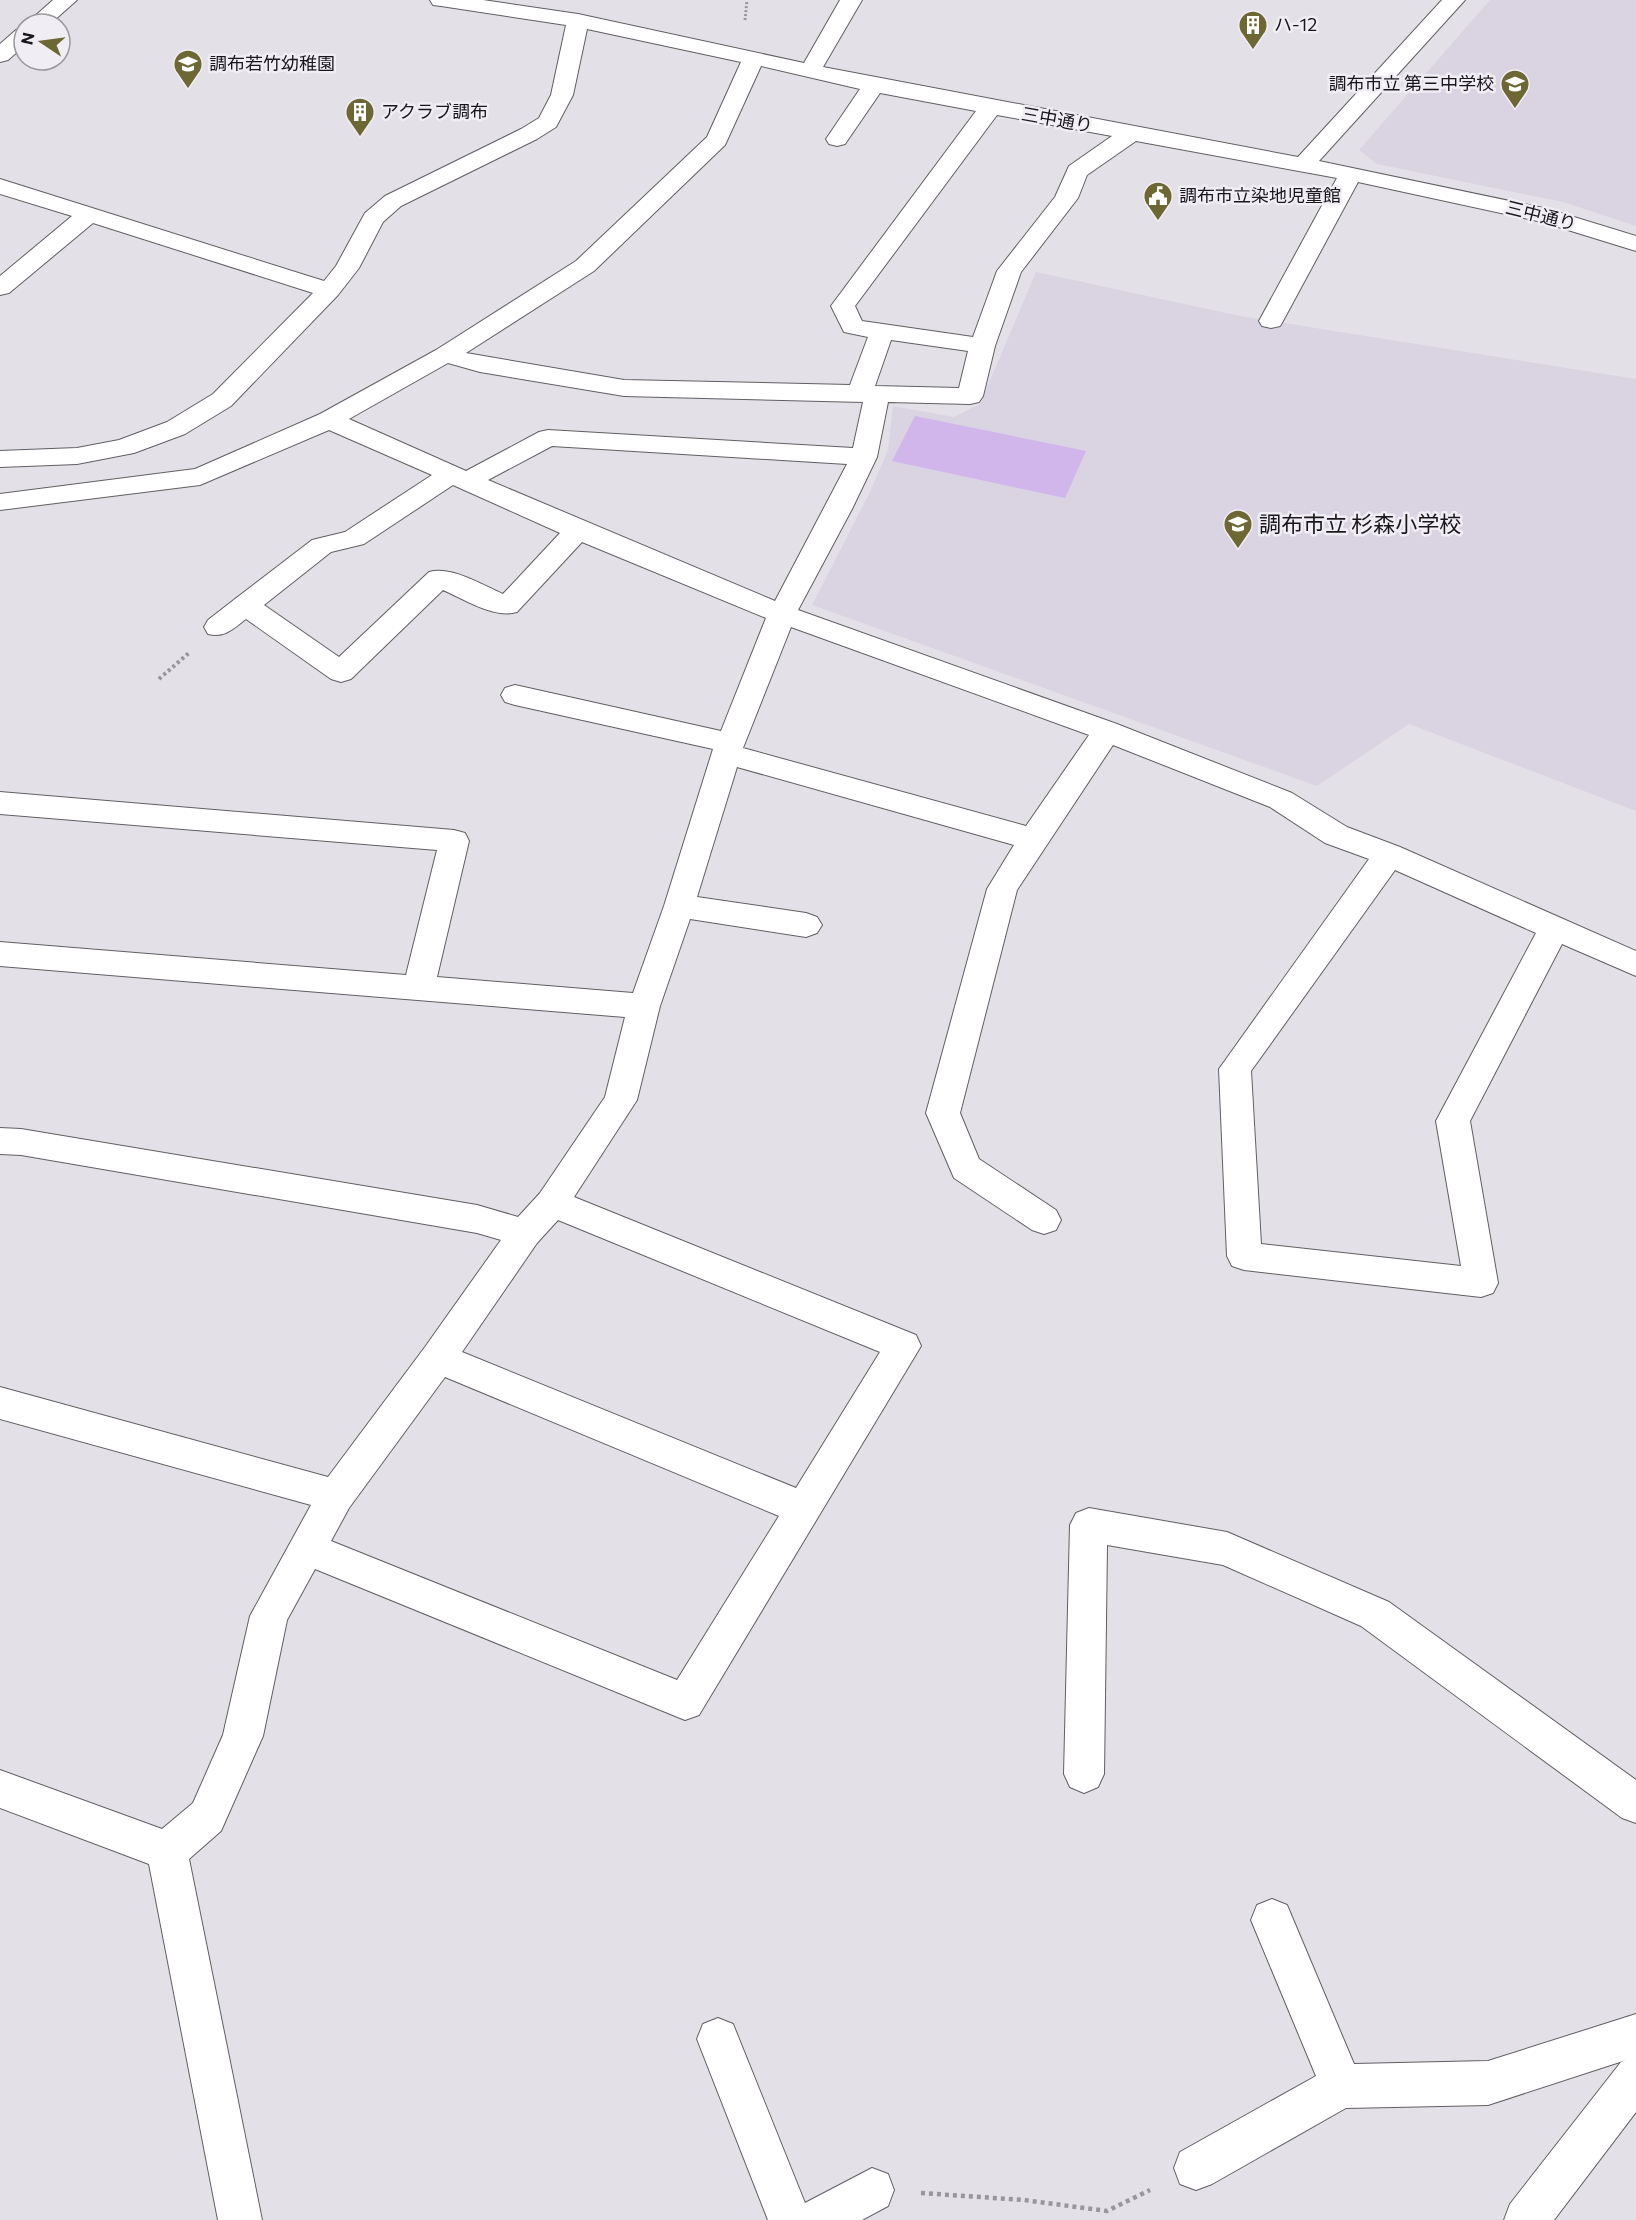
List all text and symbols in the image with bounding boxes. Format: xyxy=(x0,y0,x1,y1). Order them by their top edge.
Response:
building icon: ハ-12 xyxy=(1237,9,1269,51)
north arrow xyxy=(12,12,72,72)
place label: ハ-12 xyxy=(1274,13,1317,35)
text: N xyxy=(16,31,38,46)
school or university icon: 調布若竹幼稚園 xyxy=(172,48,204,90)
place label: 調布若竹幼稚園 xyxy=(209,52,335,74)
school or university icon: 調布市立 第三中学校 xyxy=(1499,68,1531,110)
place label: 調布市立 第三中学校 xyxy=(1329,72,1494,94)
building icon: アクラブ調布 xyxy=(344,96,376,138)
place label: アクラブ調布 xyxy=(381,100,488,122)
street label: 三中通り xyxy=(1020,102,1095,136)
public building icon: 調布市立染地児童館 xyxy=(1142,180,1174,222)
place label: 調布市立染地児童館 xyxy=(1179,184,1341,206)
street label: 三中通り xyxy=(1504,196,1579,234)
school or university icon: 調布市立 杉森小学校 xyxy=(1222,508,1254,550)
place label: 調布市立 杉森小学校 xyxy=(1259,510,1461,537)

